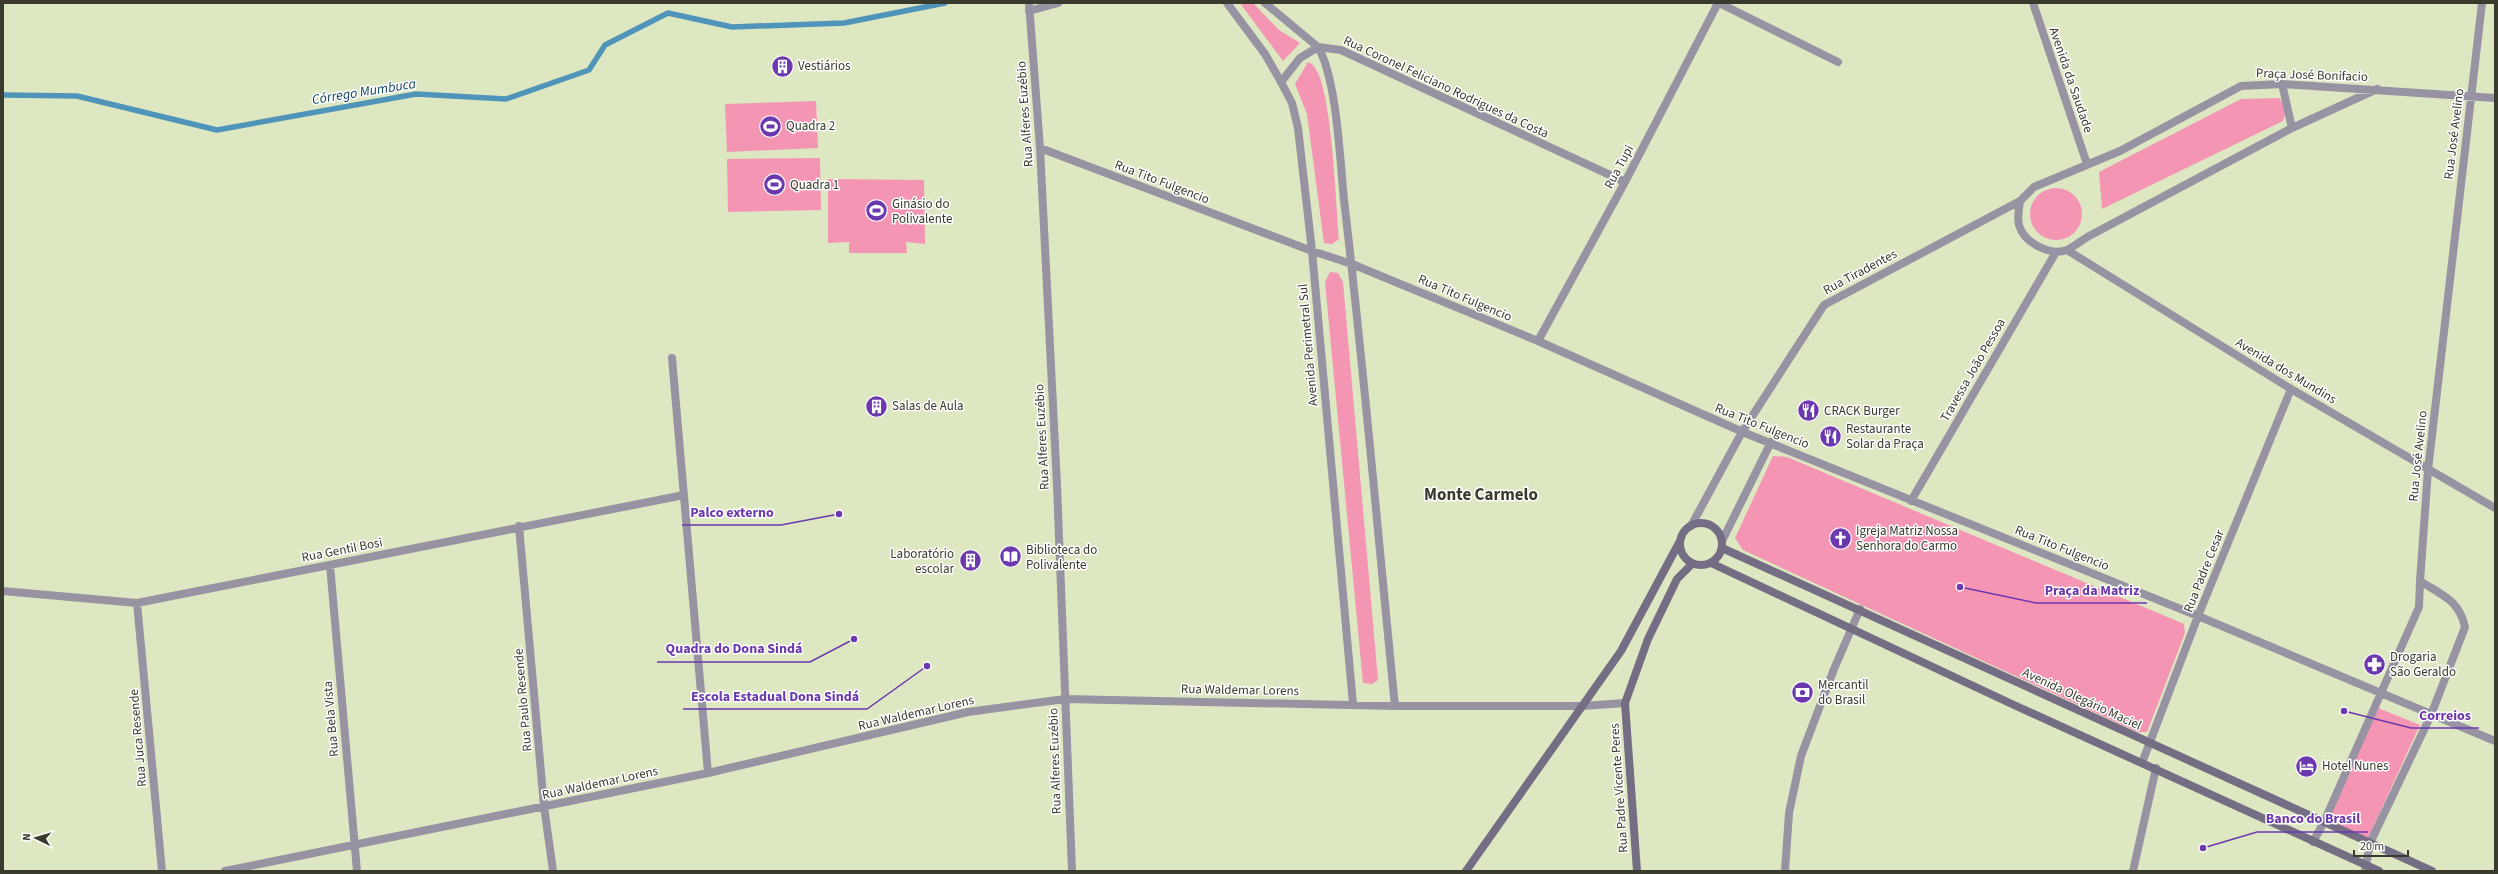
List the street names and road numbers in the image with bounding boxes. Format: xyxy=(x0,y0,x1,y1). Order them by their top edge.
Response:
street label: Avenida da Saudade xyxy=(2045,25,2097,135)
street label: Rua Coronel Feliciano Rodrigues da Costa xyxy=(1340,31,1552,143)
street label: Rua Alferes Euzébio xyxy=(1012,60,1038,168)
street label: Praça José Bonifacio xyxy=(2256,64,2368,86)
street label: Rua José Avelino xyxy=(2439,88,2469,180)
street label: Rua Tupi xyxy=(1600,142,1638,192)
street label: Rua Tito Fulgencio xyxy=(1112,156,1212,208)
street label: Rua Tiradentes xyxy=(1820,245,1901,299)
street label: Rua Tito Fulgencio xyxy=(1415,270,1515,326)
street label: Avenida Perimetral Sul xyxy=(1294,283,1322,407)
street label: Travessa João Pessoa xyxy=(1936,315,2010,425)
street label: Avenida dos Mundins xyxy=(2232,334,2340,409)
street label: Rua Alferes Euzébio xyxy=(1030,384,1054,490)
street label: Rua Tito Fulgencio xyxy=(1712,399,1812,453)
street label: Rua José Avelino xyxy=(2404,410,2432,502)
street label: Rua Tito Fulgencio xyxy=(2012,521,2112,575)
street label: Rua Padre Cesar xyxy=(2179,526,2229,615)
street label: Rua Gentil Bosi xyxy=(300,533,384,567)
street label: Rua Paulo Resende xyxy=(510,648,536,752)
street label: Avenida Olegário Maciel xyxy=(2019,663,2145,735)
street label: Rua Bela Vista xyxy=(319,680,343,758)
street label: Rua Waldemar Lorens xyxy=(1181,680,1300,700)
street label: Rua Juca Resende xyxy=(125,688,151,788)
street label: Rua Waldemar Lorens xyxy=(856,691,976,735)
street label: Rua Alferes Euzébio xyxy=(1044,708,1066,814)
street label: Rua Padre Vicente Peres xyxy=(1605,722,1633,853)
street label: Rua Waldemar Lorens xyxy=(540,762,660,804)

